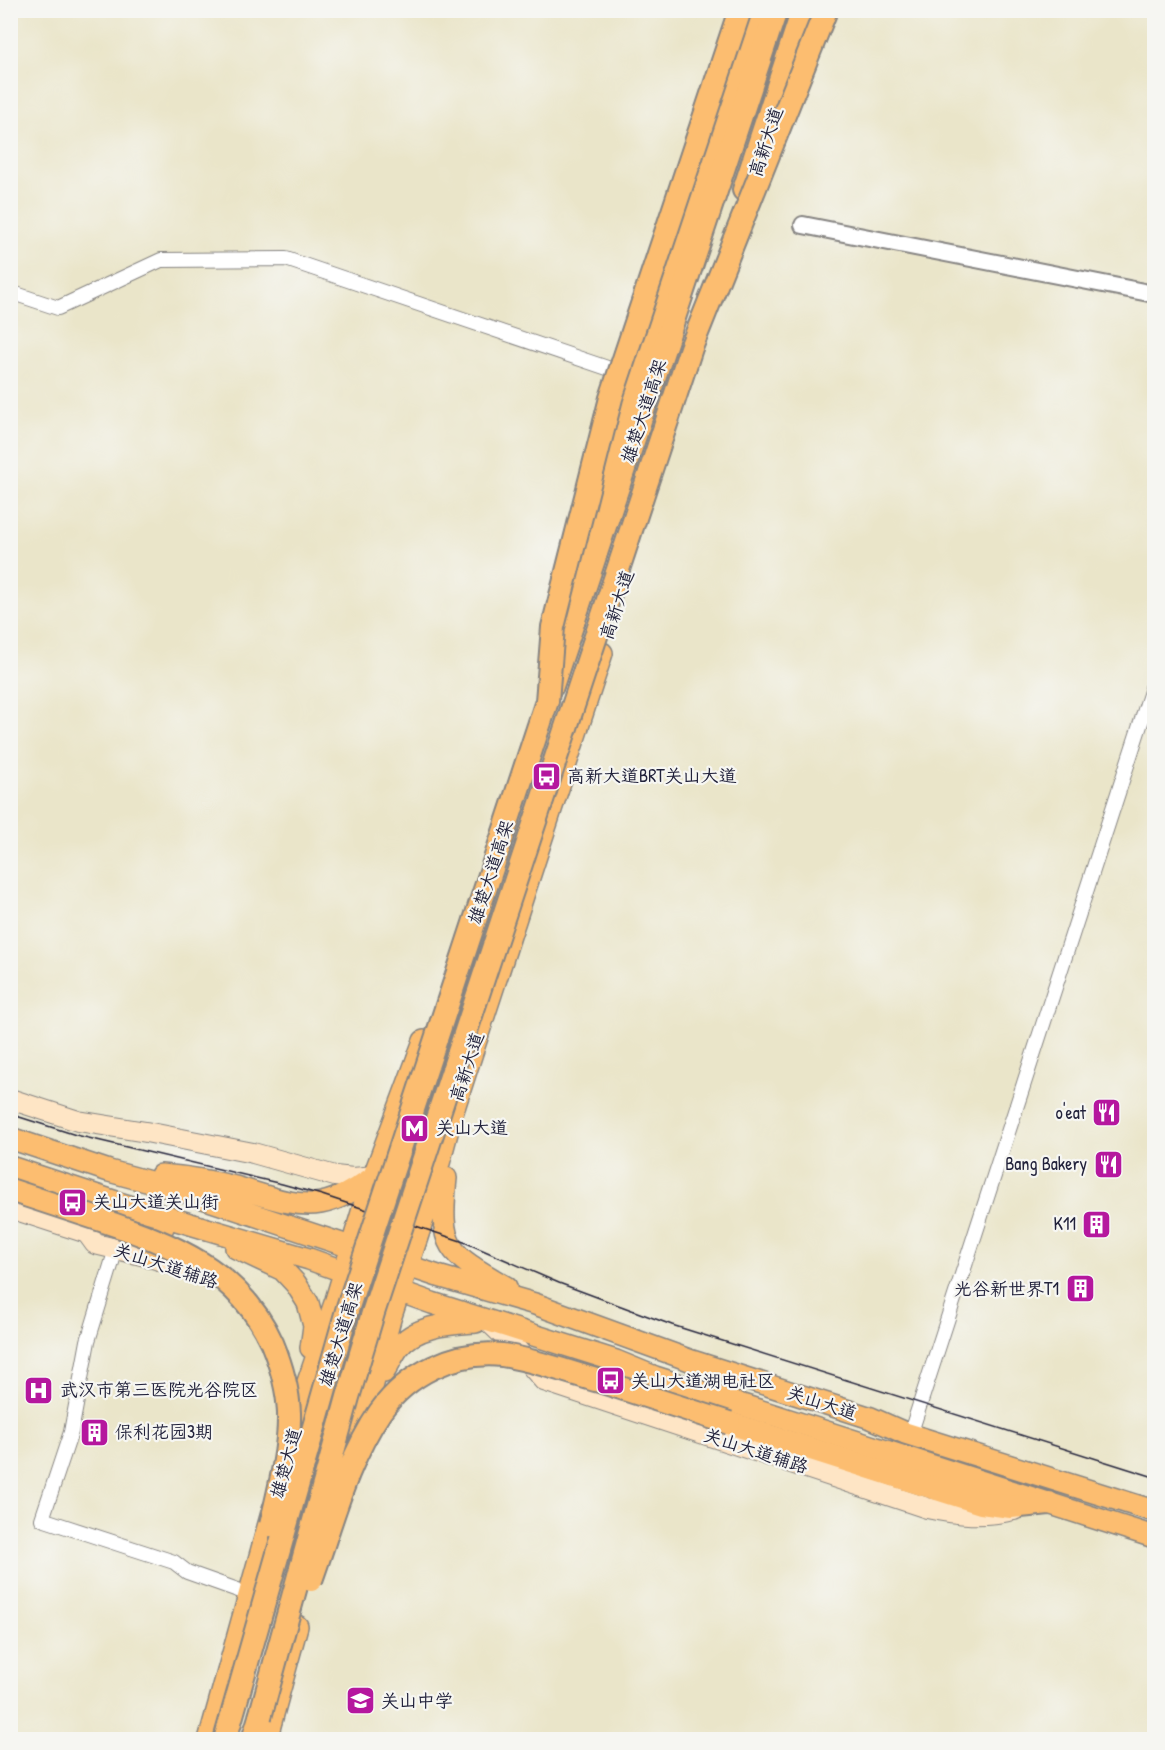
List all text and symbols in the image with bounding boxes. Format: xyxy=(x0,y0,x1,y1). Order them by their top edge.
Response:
street label: 高新大道 xyxy=(743,104,789,180)
street label: 雄楚大道高架 xyxy=(615,356,672,466)
street label: 高新大道 xyxy=(594,567,640,643)
bus stop icon: 高新大道BRT关山大道 xyxy=(530,760,562,792)
place label: 高新大道BRT关山大道 xyxy=(567,763,737,788)
street label: 雄楚大道高架 xyxy=(462,817,519,927)
street label: 高新大道 xyxy=(444,1029,490,1105)
restaurant icon: o'eat xyxy=(1091,1097,1123,1129)
place label: o'eat xyxy=(1055,1100,1087,1125)
metro station icon: 关山大道 xyxy=(399,1112,431,1144)
place label: 关山大道 xyxy=(436,1115,508,1140)
restaurant icon: Bang Bakery xyxy=(1092,1148,1124,1180)
place label: Bang Bakery xyxy=(1005,1151,1087,1176)
bus stop icon: 关山大道关山街 xyxy=(56,1186,88,1218)
place label: 关山大道关山街 xyxy=(93,1189,219,1214)
building icon: K11 xyxy=(1081,1208,1113,1240)
place label: K11 xyxy=(1054,1211,1076,1236)
street label: 关山大道辅路 xyxy=(111,1237,221,1294)
building icon: 光谷新世界T1 xyxy=(1064,1273,1096,1305)
place label: 光谷新世界T1 xyxy=(954,1276,1059,1301)
street label: 雄楚大道高架 xyxy=(313,1279,368,1389)
bus stop icon: 关山大道湖电社区 xyxy=(594,1365,626,1397)
place label: 关山大道湖电社区 xyxy=(631,1368,775,1393)
hospital icon: 武汉市第三医院光谷院区 xyxy=(23,1374,55,1406)
place label: 武汉市第三医院光谷院区 xyxy=(60,1377,258,1402)
street label: 关山大道 xyxy=(784,1380,860,1426)
building icon: 保利花园3期 xyxy=(78,1416,110,1448)
place label: 保利花园3期 xyxy=(115,1419,213,1444)
street label: 关山大道辅路 xyxy=(701,1422,811,1479)
street label: 雄楚大道 xyxy=(264,1425,307,1501)
school or university icon: 关山中学 xyxy=(344,1685,376,1717)
place label: 关山中学 xyxy=(381,1688,453,1713)

